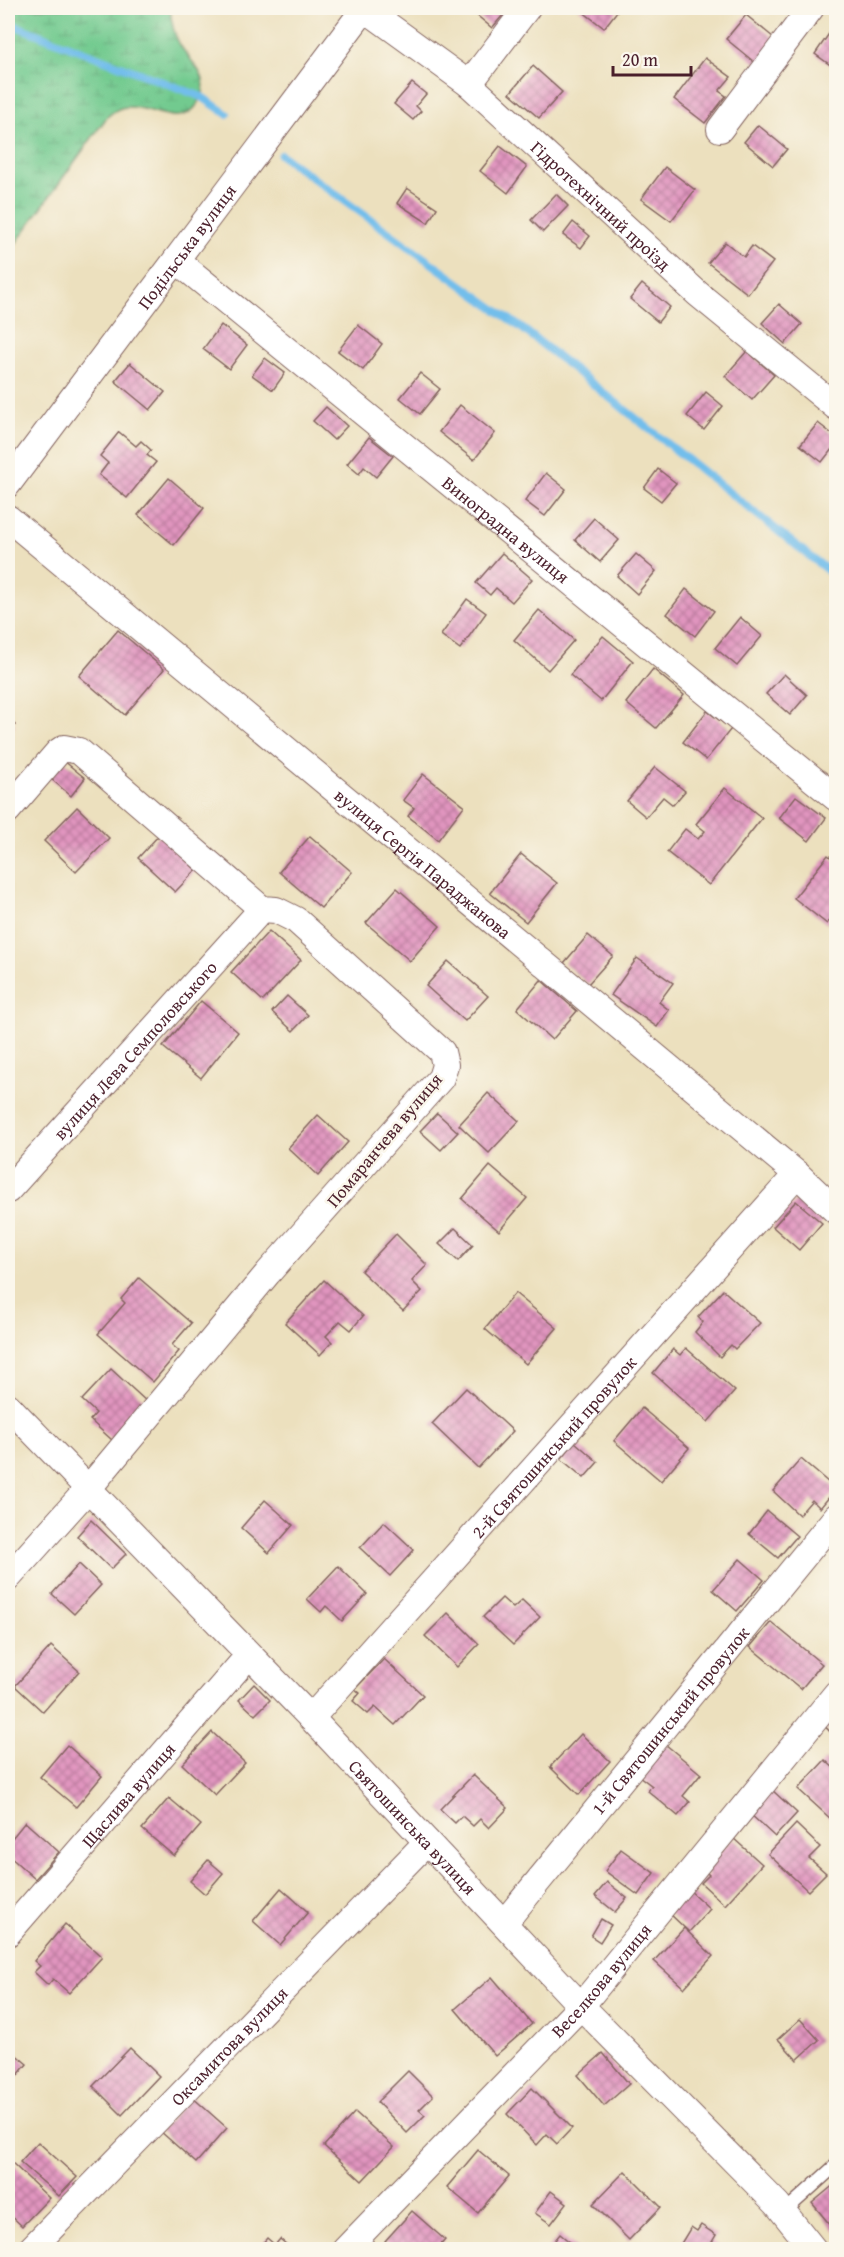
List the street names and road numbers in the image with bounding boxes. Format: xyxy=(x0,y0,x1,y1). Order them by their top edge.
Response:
street label: Гідротехнічний проїзд xyxy=(525,134,678,277)
street label: Подільська вулиця xyxy=(130,178,242,315)
street label: Виноградна вулиця xyxy=(437,469,576,589)
street label: вулиця Сергія Параджанова xyxy=(329,782,518,945)
street label: вулиця Лева Семполовського xyxy=(46,954,223,1145)
street label: Помаранчева вулиця xyxy=(320,1067,448,1213)
street label: 2-й Святошинський провулок xyxy=(465,1349,643,1544)
street label: 1-й Святошинський провулок xyxy=(584,1620,756,1820)
street label: Щаслива вулиця xyxy=(75,1736,181,1853)
street label: Святошинська вулиця xyxy=(343,1753,483,1900)
street label: Веселкова вулиця xyxy=(544,1917,657,2043)
street label: Оксамитова вулиця xyxy=(164,1980,293,2112)

